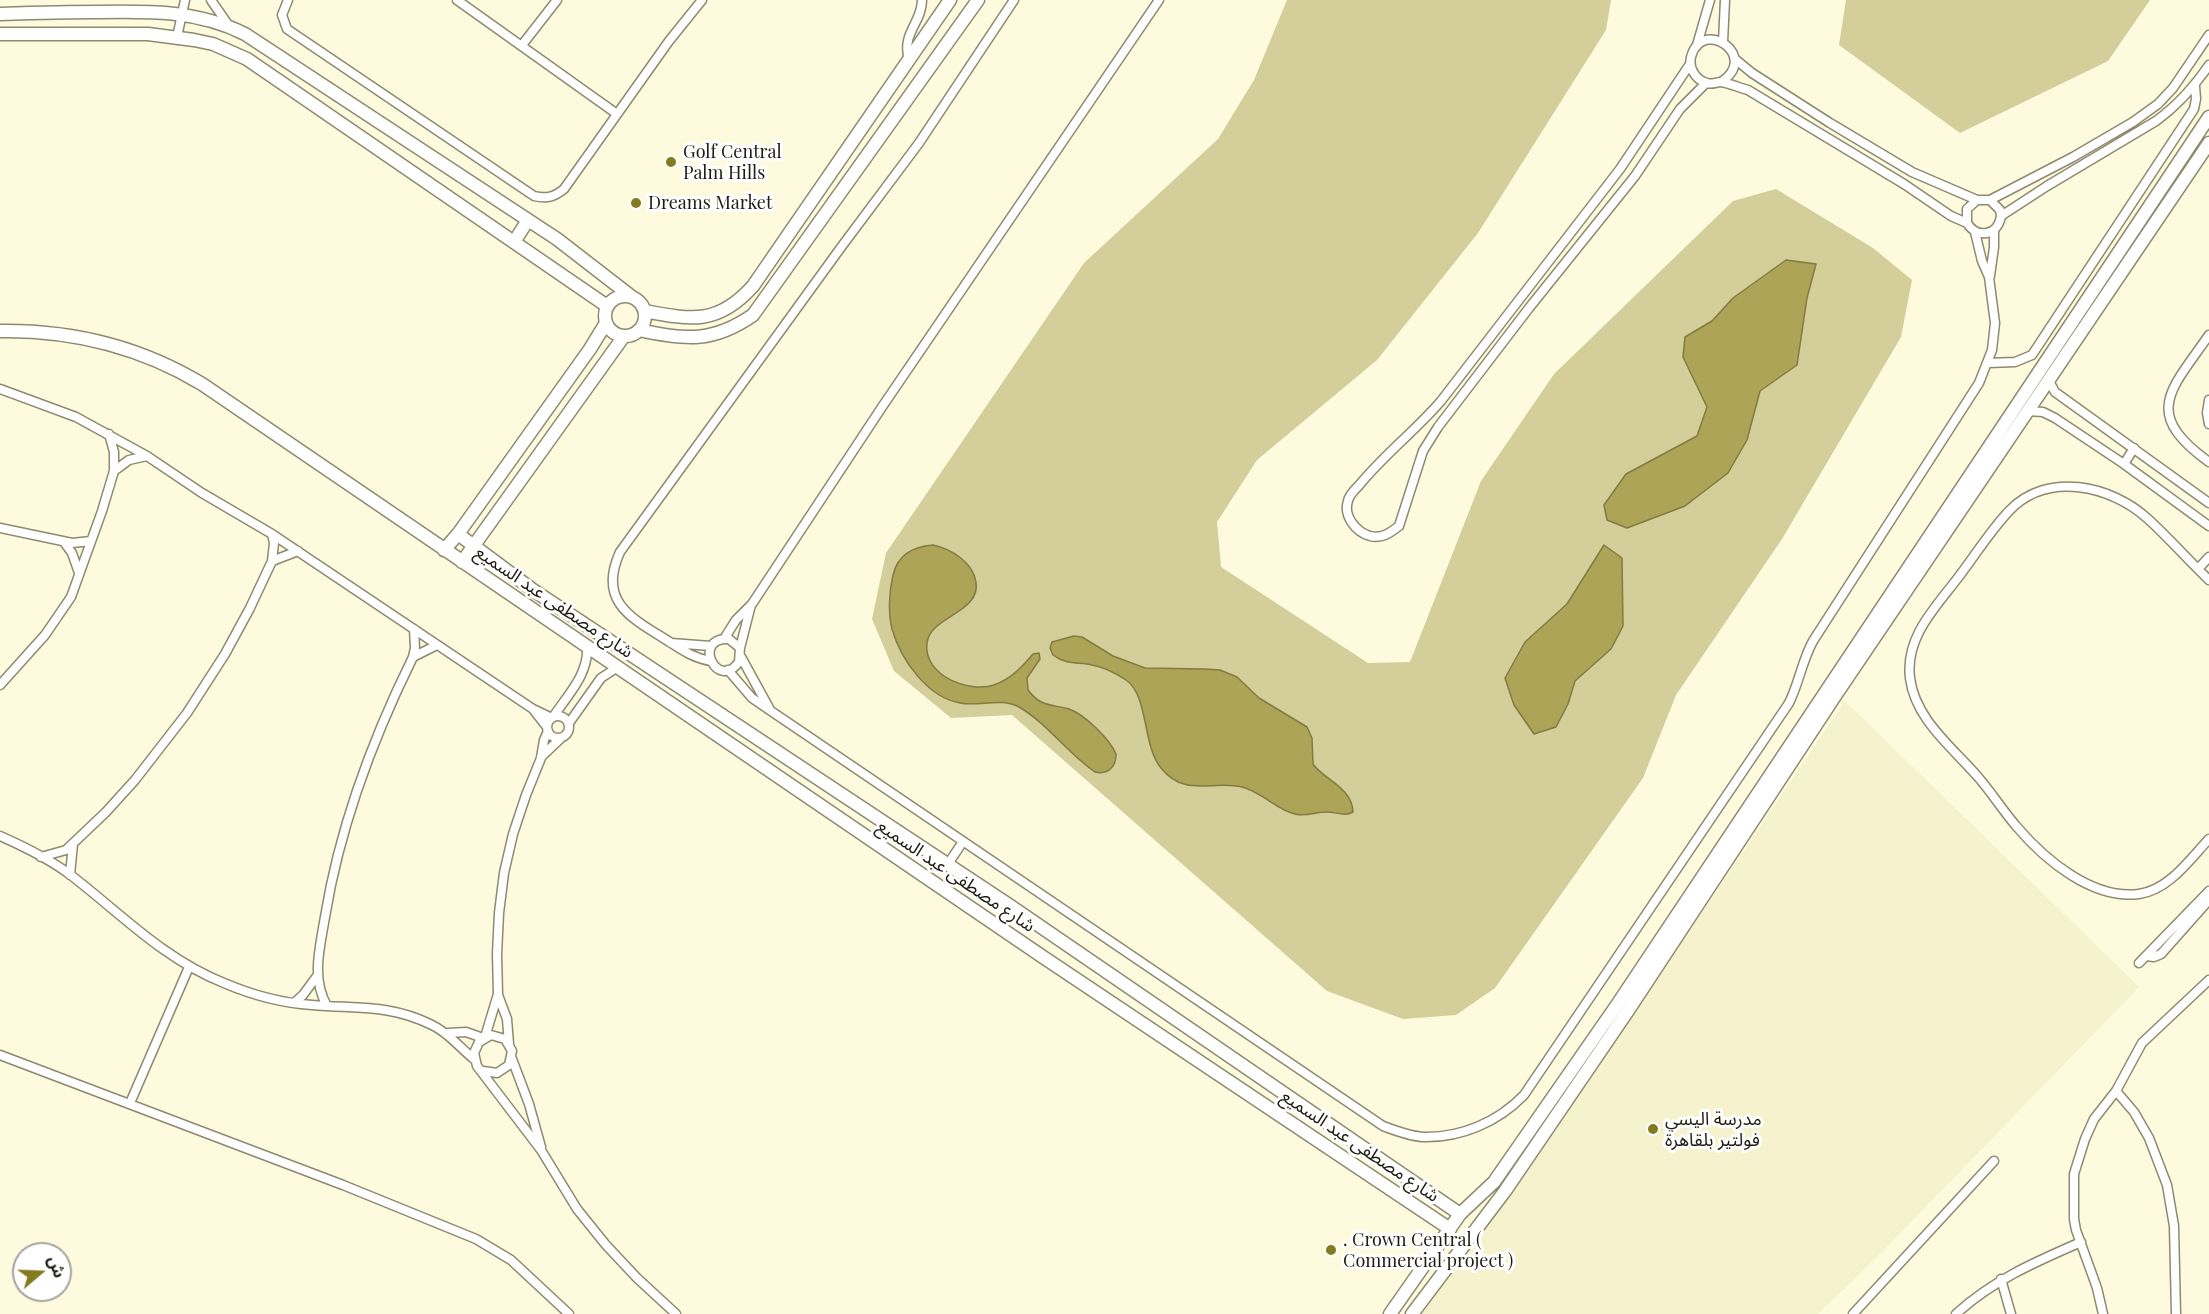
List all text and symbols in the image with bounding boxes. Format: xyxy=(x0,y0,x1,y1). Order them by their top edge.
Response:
place label: Golf Central Palm Hills xyxy=(683,141,782,184)
marker: Golf Central Palm Hills xyxy=(664,155,678,169)
place label: Dreams Market xyxy=(648,192,772,214)
marker: Dreams Market xyxy=(629,196,643,210)
street label: شارع مصطفى عبد السميع xyxy=(471,541,637,663)
street label: شارع مصطفى عبد السميع xyxy=(873,815,1039,937)
street label: شارع مصطفى عبد السميع xyxy=(1277,1085,1443,1207)
place label: مدرسة اليسي فولتير بلقاهرة xyxy=(1665,1108,1762,1150)
marker: مدرسة اليسي فولتير بلقاهرة xyxy=(1646,1122,1660,1136)
place label: . Crown Central ( Commercial project ) xyxy=(1343,1229,1513,1272)
north arrow xyxy=(12,1242,72,1302)
marker: . Crown Central ( Commercial project ) xyxy=(1324,1243,1338,1257)
text: ش xyxy=(44,1253,71,1280)

